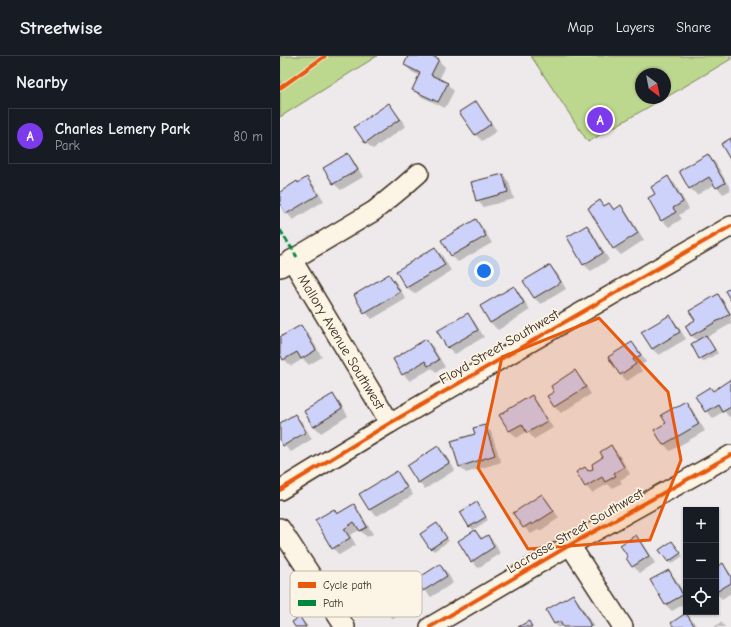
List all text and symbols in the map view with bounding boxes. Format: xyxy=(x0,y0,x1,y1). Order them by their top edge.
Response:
text: Streetwise xyxy=(20,17,102,39)
text: Map xyxy=(567,19,594,36)
text: Layers xyxy=(616,19,654,36)
text: Share xyxy=(676,19,711,36)
north arrow xyxy=(635,68,671,104)
text: Nearby xyxy=(16,73,67,92)
pin: A xyxy=(587,105,613,135)
text: Charles Lemery Park xyxy=(55,120,190,138)
text: A xyxy=(26,129,34,144)
text: 80 m xyxy=(233,129,263,144)
text: Park xyxy=(55,138,80,153)
your location xyxy=(474,261,494,281)
street label: Mallory Avenue Southwest xyxy=(294,271,389,414)
street label: Floyd Street Southwest xyxy=(436,305,563,388)
street label: Lacrosse Street Southwest xyxy=(504,484,647,577)
map controls xyxy=(683,507,719,615)
button: + xyxy=(683,507,719,543)
button: − xyxy=(683,543,719,579)
legend xyxy=(290,571,422,617)
text: Cycle path xyxy=(323,579,372,592)
button: locate xyxy=(683,579,719,615)
text: Path xyxy=(323,597,344,610)

